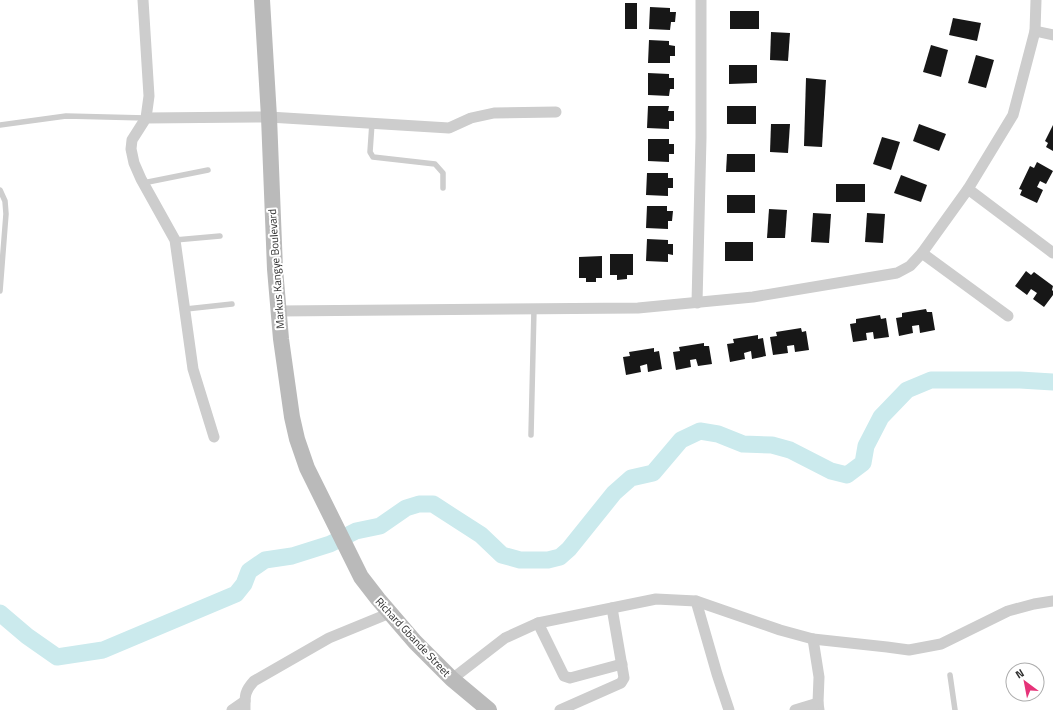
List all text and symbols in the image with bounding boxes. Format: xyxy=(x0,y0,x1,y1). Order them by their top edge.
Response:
street label: Markus Kangye Boulevard xyxy=(264,208,288,330)
street label: Richard Gbande Street xyxy=(372,594,454,680)
north arrow xyxy=(1005,662,1045,702)
text: N xyxy=(1012,665,1027,682)

